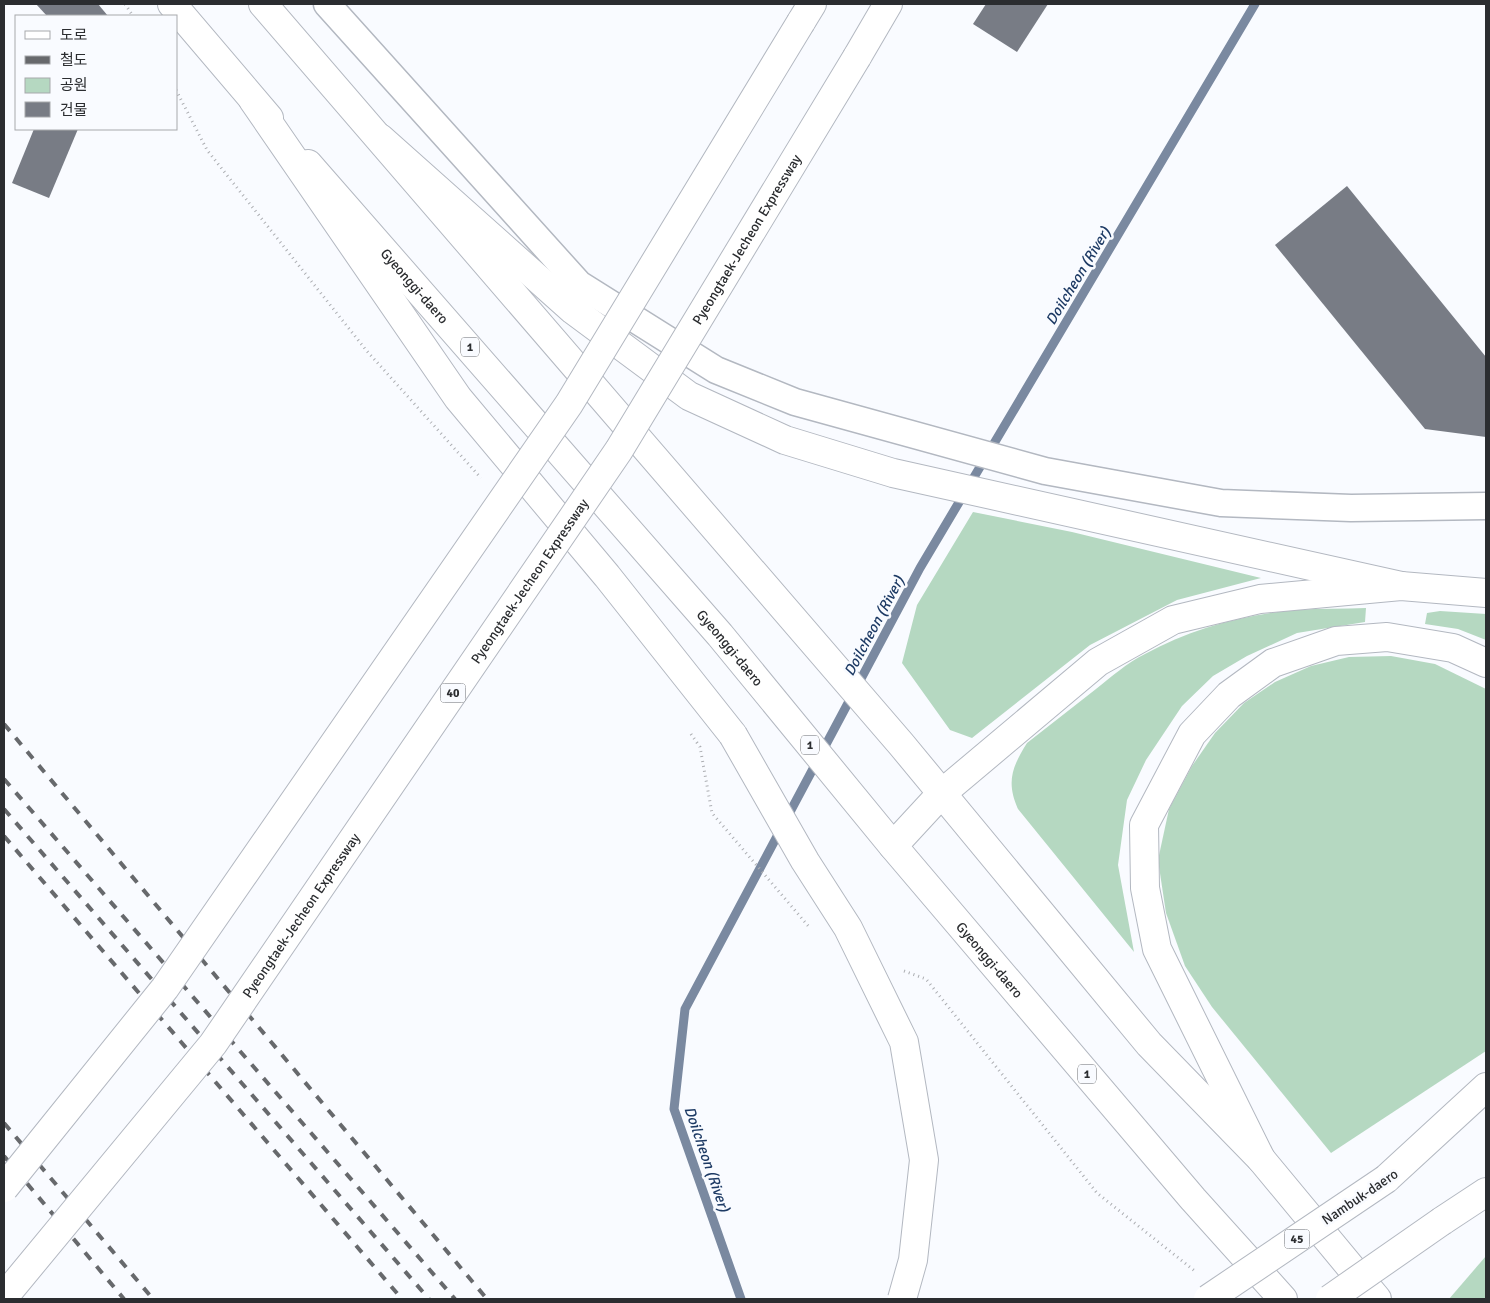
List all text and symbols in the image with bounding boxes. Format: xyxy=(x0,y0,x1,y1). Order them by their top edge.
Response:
legend xyxy=(15,15,178,130)
text: 도로 xyxy=(60,26,88,44)
text: 철도 xyxy=(60,51,88,69)
text: 공원 xyxy=(60,76,88,94)
text: 건물 xyxy=(60,101,88,119)
street label: Pyeongtaek-Jecheon Expressway xyxy=(689,151,805,328)
water label: Doilcheon (River) xyxy=(1042,223,1115,328)
street label: Gyeonggi-daero xyxy=(377,245,452,327)
road number: 1 xyxy=(461,338,479,357)
street label: Pyeongtaek-Jecheon Expressway xyxy=(467,495,592,667)
water label: Doilcheon (River) xyxy=(840,572,908,679)
street label: Gyeonggi-daero xyxy=(693,606,767,689)
road number: 40 xyxy=(440,684,466,702)
road number: 1 xyxy=(801,736,819,754)
street label: Pyeongtaek-Jecheon Expressway xyxy=(239,829,364,1001)
street label: Gyeonggi-daero xyxy=(953,918,1027,1001)
road number: 1 xyxy=(1078,1064,1096,1084)
water label: Doilcheon (River) xyxy=(681,1104,734,1215)
street label: Nambuk-daero xyxy=(1319,1165,1401,1229)
road number: 45 xyxy=(1284,1230,1310,1248)

